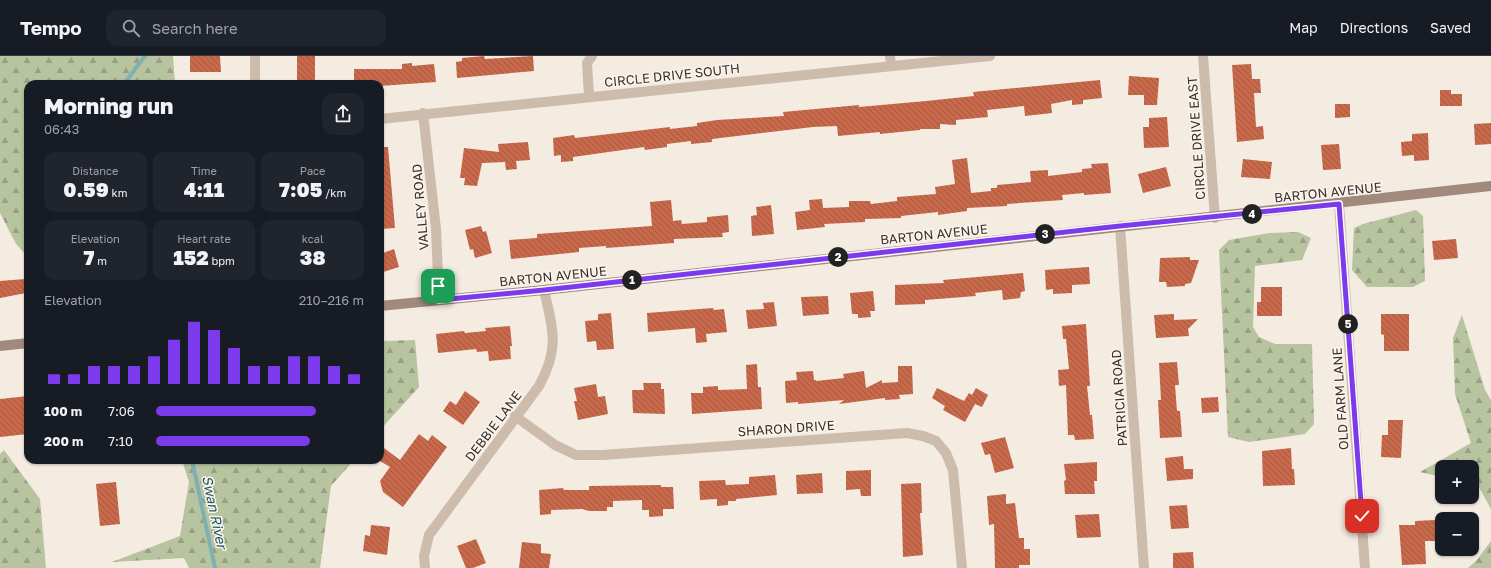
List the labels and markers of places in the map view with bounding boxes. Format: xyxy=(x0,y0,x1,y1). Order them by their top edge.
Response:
pin: 4 xyxy=(1242,204,1262,224)
pin: 3 xyxy=(1035,224,1055,244)
pin: 2 xyxy=(828,247,848,267)
pin xyxy=(421,269,455,303)
pin: 1 xyxy=(622,270,642,290)
pin: 5 xyxy=(1338,314,1358,334)
pin xyxy=(1345,499,1379,533)

